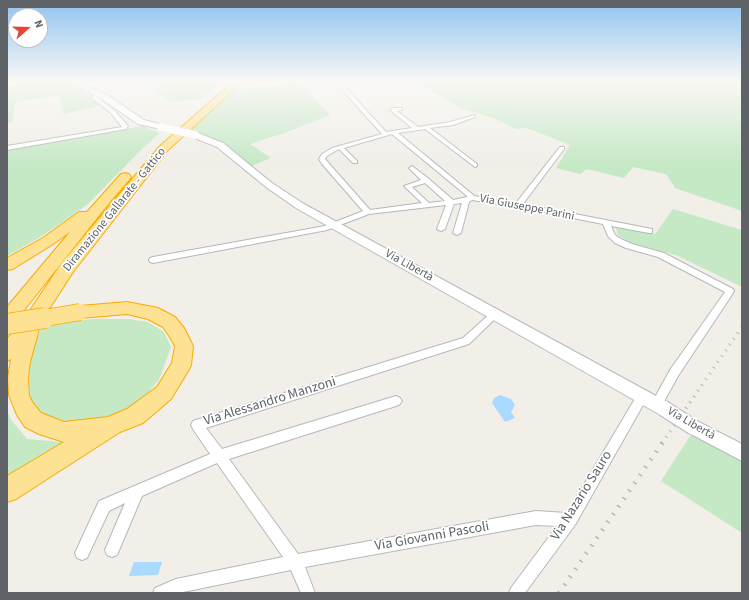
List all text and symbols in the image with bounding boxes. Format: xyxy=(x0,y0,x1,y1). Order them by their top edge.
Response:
north arrow xyxy=(8,8,48,48)
text: N xyxy=(31,18,47,30)
street label: Diramazione Gallarate - Gattico xyxy=(61,145,169,275)
street label: Via Giuseppe Parini xyxy=(478,192,576,224)
street label: Via Libertà xyxy=(382,247,436,285)
street label: Via Alessandro Manzoni xyxy=(202,374,338,430)
street label: Via Libertà xyxy=(664,405,718,443)
street label: Via Nazario Sauro xyxy=(548,448,616,544)
street label: Via Giovanni Pascoli xyxy=(373,519,491,555)

